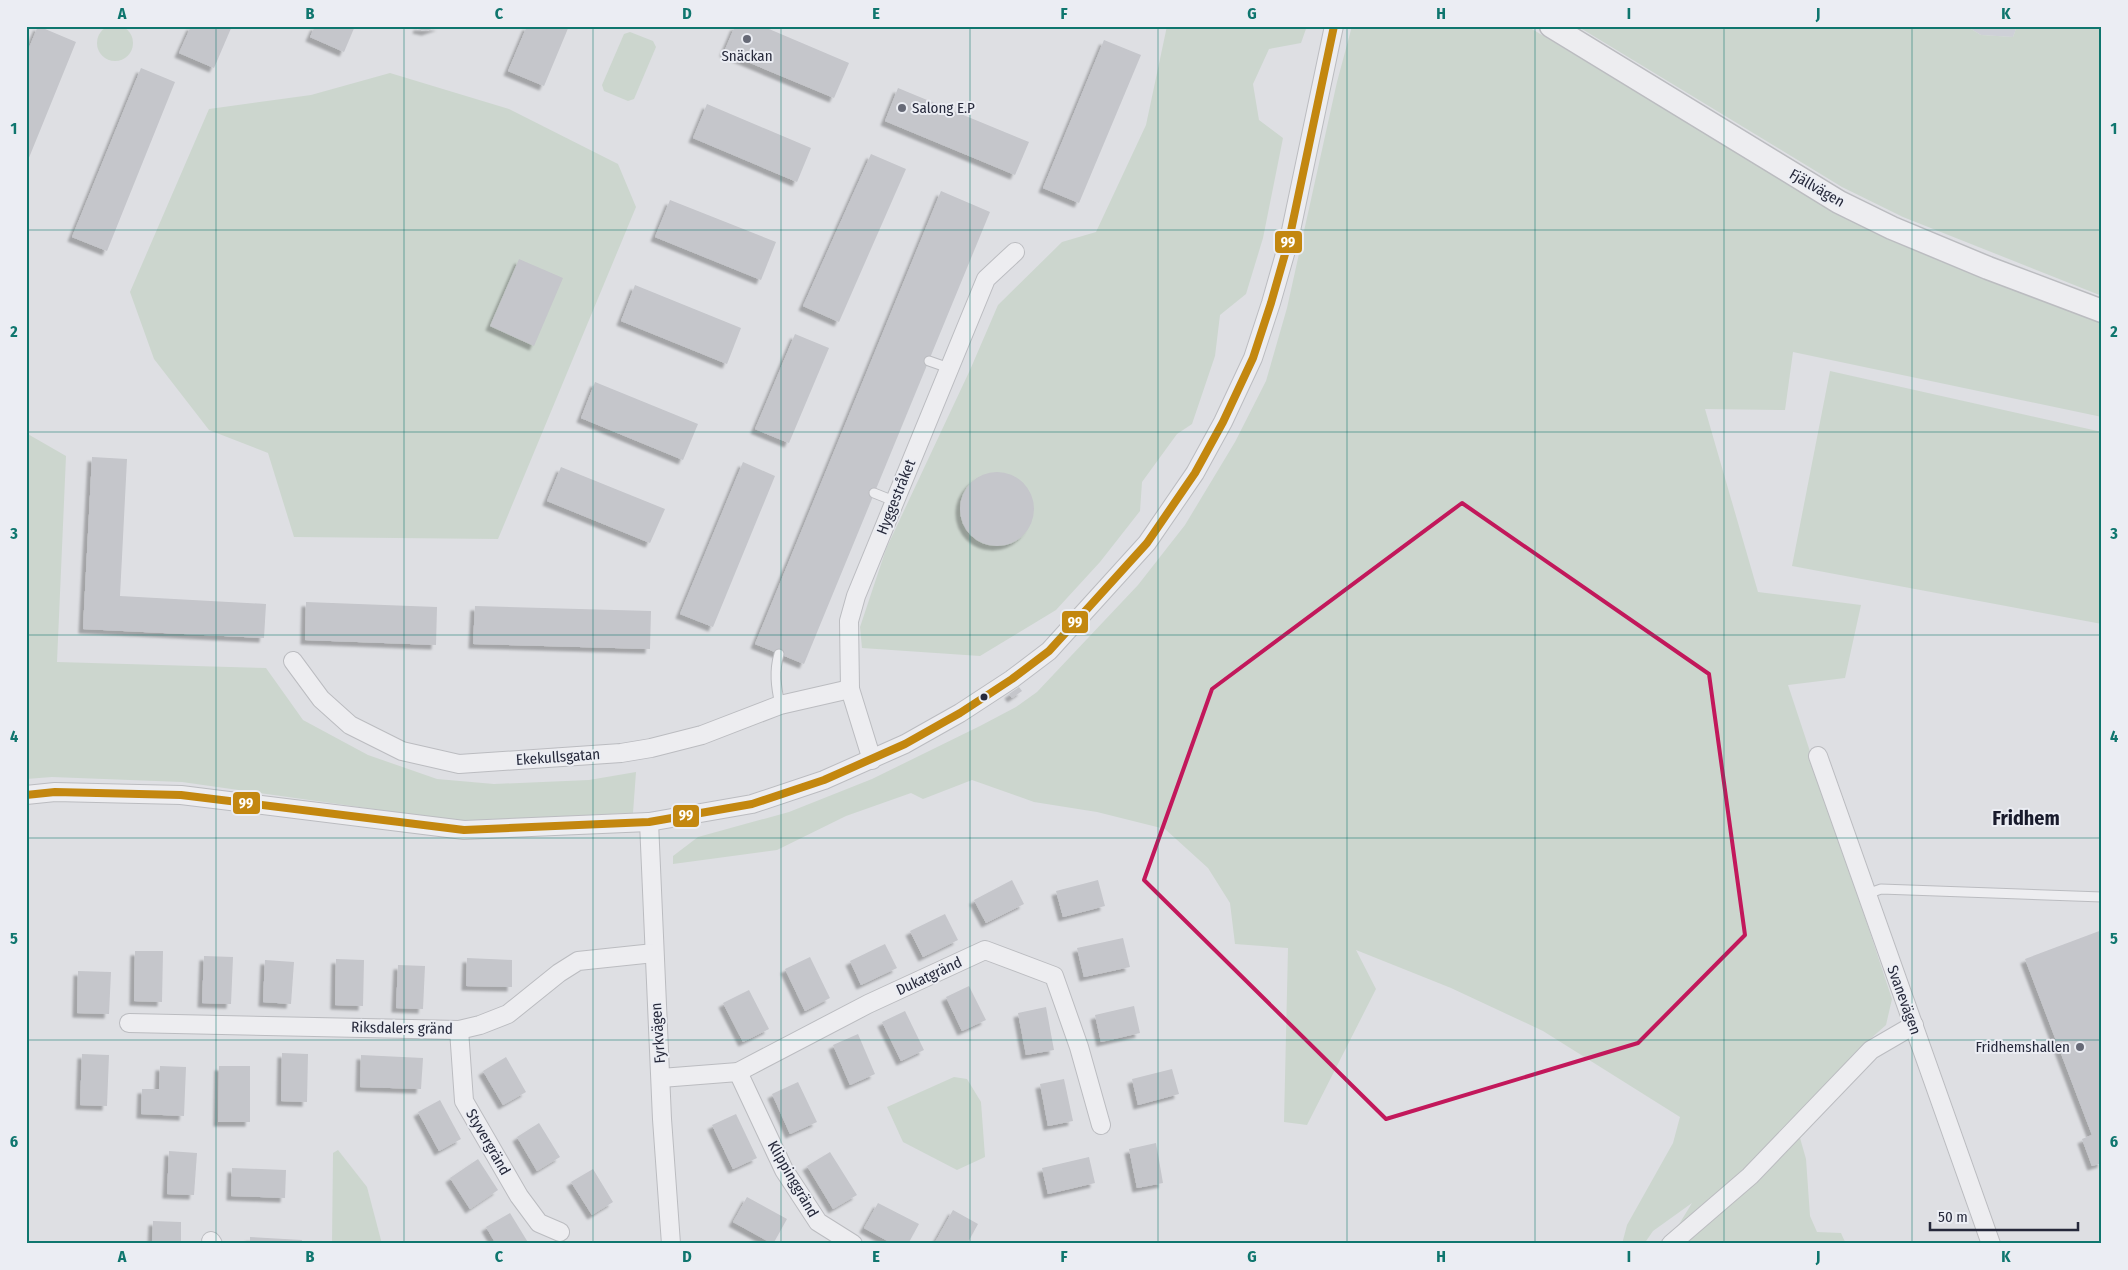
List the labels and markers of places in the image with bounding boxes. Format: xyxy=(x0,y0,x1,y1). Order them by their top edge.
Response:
marker: Snäckan xyxy=(741,33,753,45)
place label: Snäckan xyxy=(721,47,773,65)
place label: Salong E.P xyxy=(912,99,975,117)
marker: Salong E.P xyxy=(896,102,908,114)
unlabelled marker xyxy=(979,692,989,702)
place label: Fridhemshallen xyxy=(1975,1038,2070,1056)
marker: Fridhemshallen xyxy=(2074,1041,2086,1053)

